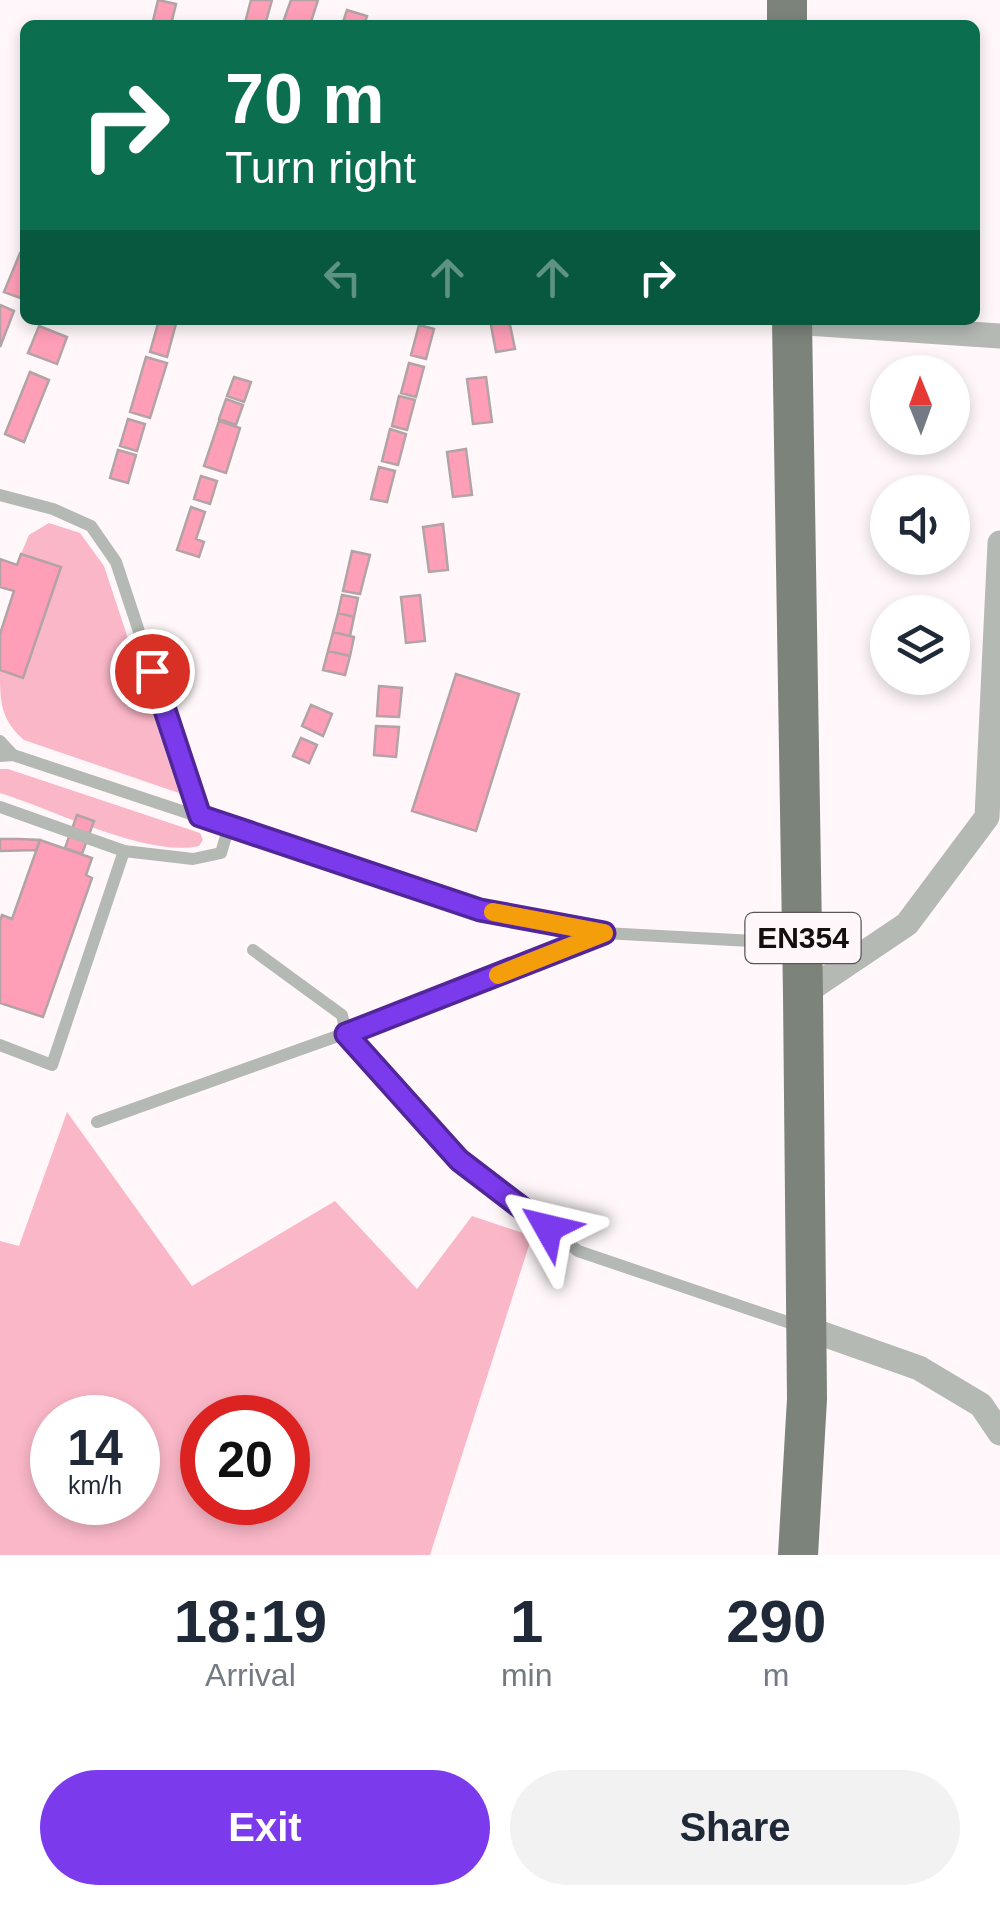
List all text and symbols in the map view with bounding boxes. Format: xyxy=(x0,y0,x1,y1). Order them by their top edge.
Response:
icon: right xyxy=(60,60,190,190)
text: 70 m xyxy=(225,60,385,138)
text: Turn right xyxy=(225,142,416,193)
icon: left xyxy=(315,250,370,305)
icon: ahead xyxy=(420,250,475,305)
icon: ahead xyxy=(525,250,580,305)
icon: right xyxy=(630,250,685,305)
north arrow xyxy=(870,355,970,455)
map controls xyxy=(870,355,970,695)
button: sound xyxy=(870,475,970,575)
button: layers xyxy=(870,595,970,695)
pin xyxy=(110,629,195,714)
icon: arrive xyxy=(125,644,180,699)
road number: EN354 xyxy=(746,913,860,963)
position arrow xyxy=(496,1176,600,1280)
speed limit sign: 20 xyxy=(180,1395,310,1525)
text: 14 xyxy=(67,1420,123,1476)
text: km/h xyxy=(68,1471,122,1499)
text: 18:19 xyxy=(174,1588,327,1655)
text: 1 xyxy=(510,1588,543,1655)
text: 290 xyxy=(726,1588,826,1655)
text: Arrival xyxy=(205,1657,296,1693)
text: min xyxy=(501,1657,552,1693)
text: m xyxy=(763,1657,790,1693)
button: Exit xyxy=(40,1770,490,1885)
button: Share xyxy=(510,1770,960,1885)

